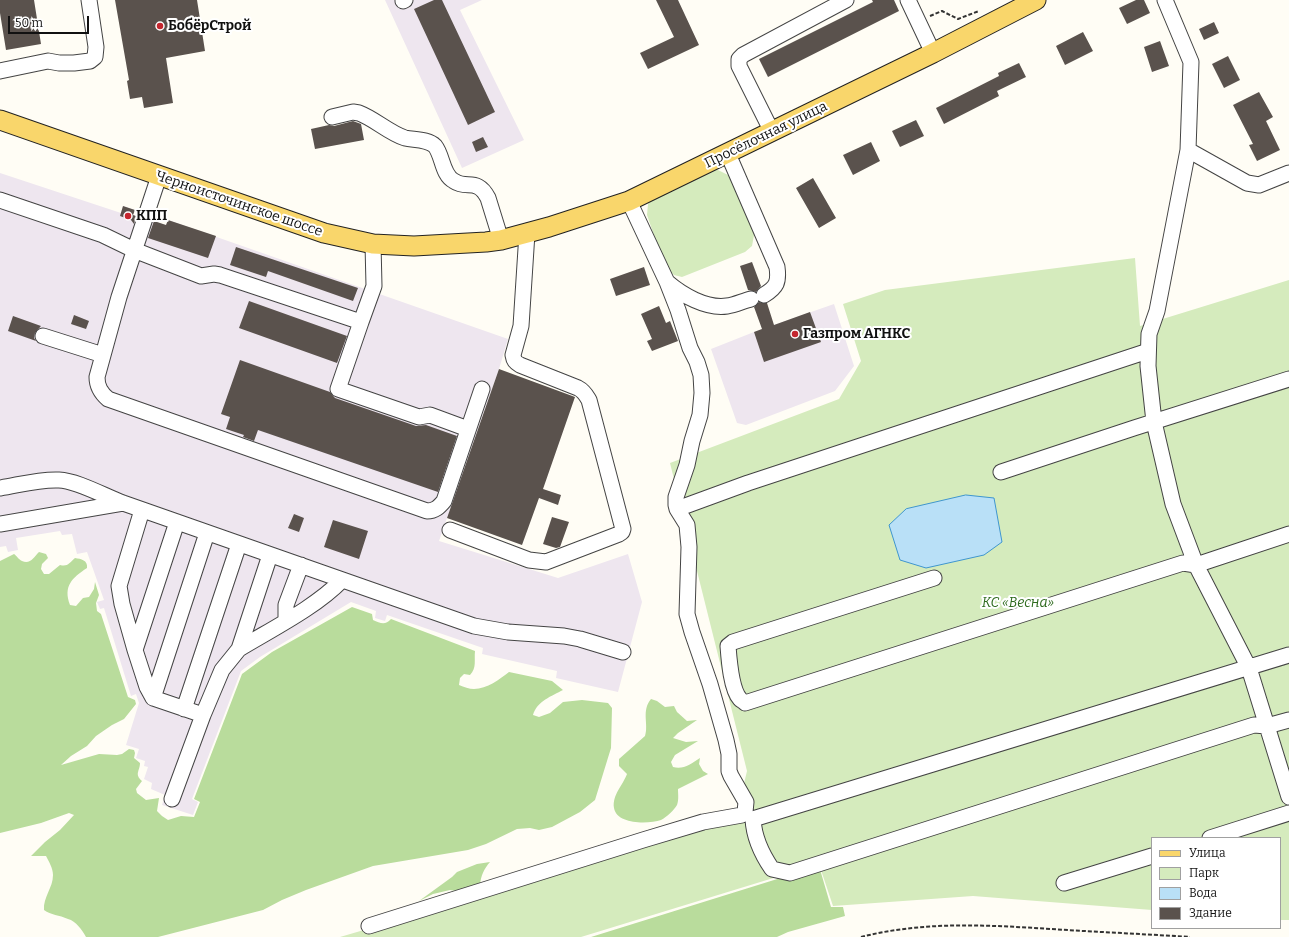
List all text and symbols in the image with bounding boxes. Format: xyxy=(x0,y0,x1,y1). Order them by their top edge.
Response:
scale bar xyxy=(10,8,91,34)
text: 50 m xyxy=(15,16,43,30)
place label: БобёрСтрой xyxy=(168,18,251,34)
marker: БобёрСтрой xyxy=(155,21,165,31)
street label: Просёлочная улица xyxy=(702,98,830,172)
street label: Черноисточинское шоссе xyxy=(153,167,325,241)
place label: КПП xyxy=(136,208,167,224)
marker: КПП xyxy=(123,211,133,221)
place label: Газпром АГНКС xyxy=(803,326,910,342)
marker: Газпром АГНКС xyxy=(790,329,800,339)
park label: КС «Весна» xyxy=(982,595,1054,611)
legend xyxy=(1151,837,1281,929)
text: Улица xyxy=(1189,846,1225,860)
text: Парк xyxy=(1189,866,1219,880)
text: Вода xyxy=(1189,886,1217,900)
text: Здание xyxy=(1189,906,1232,920)

